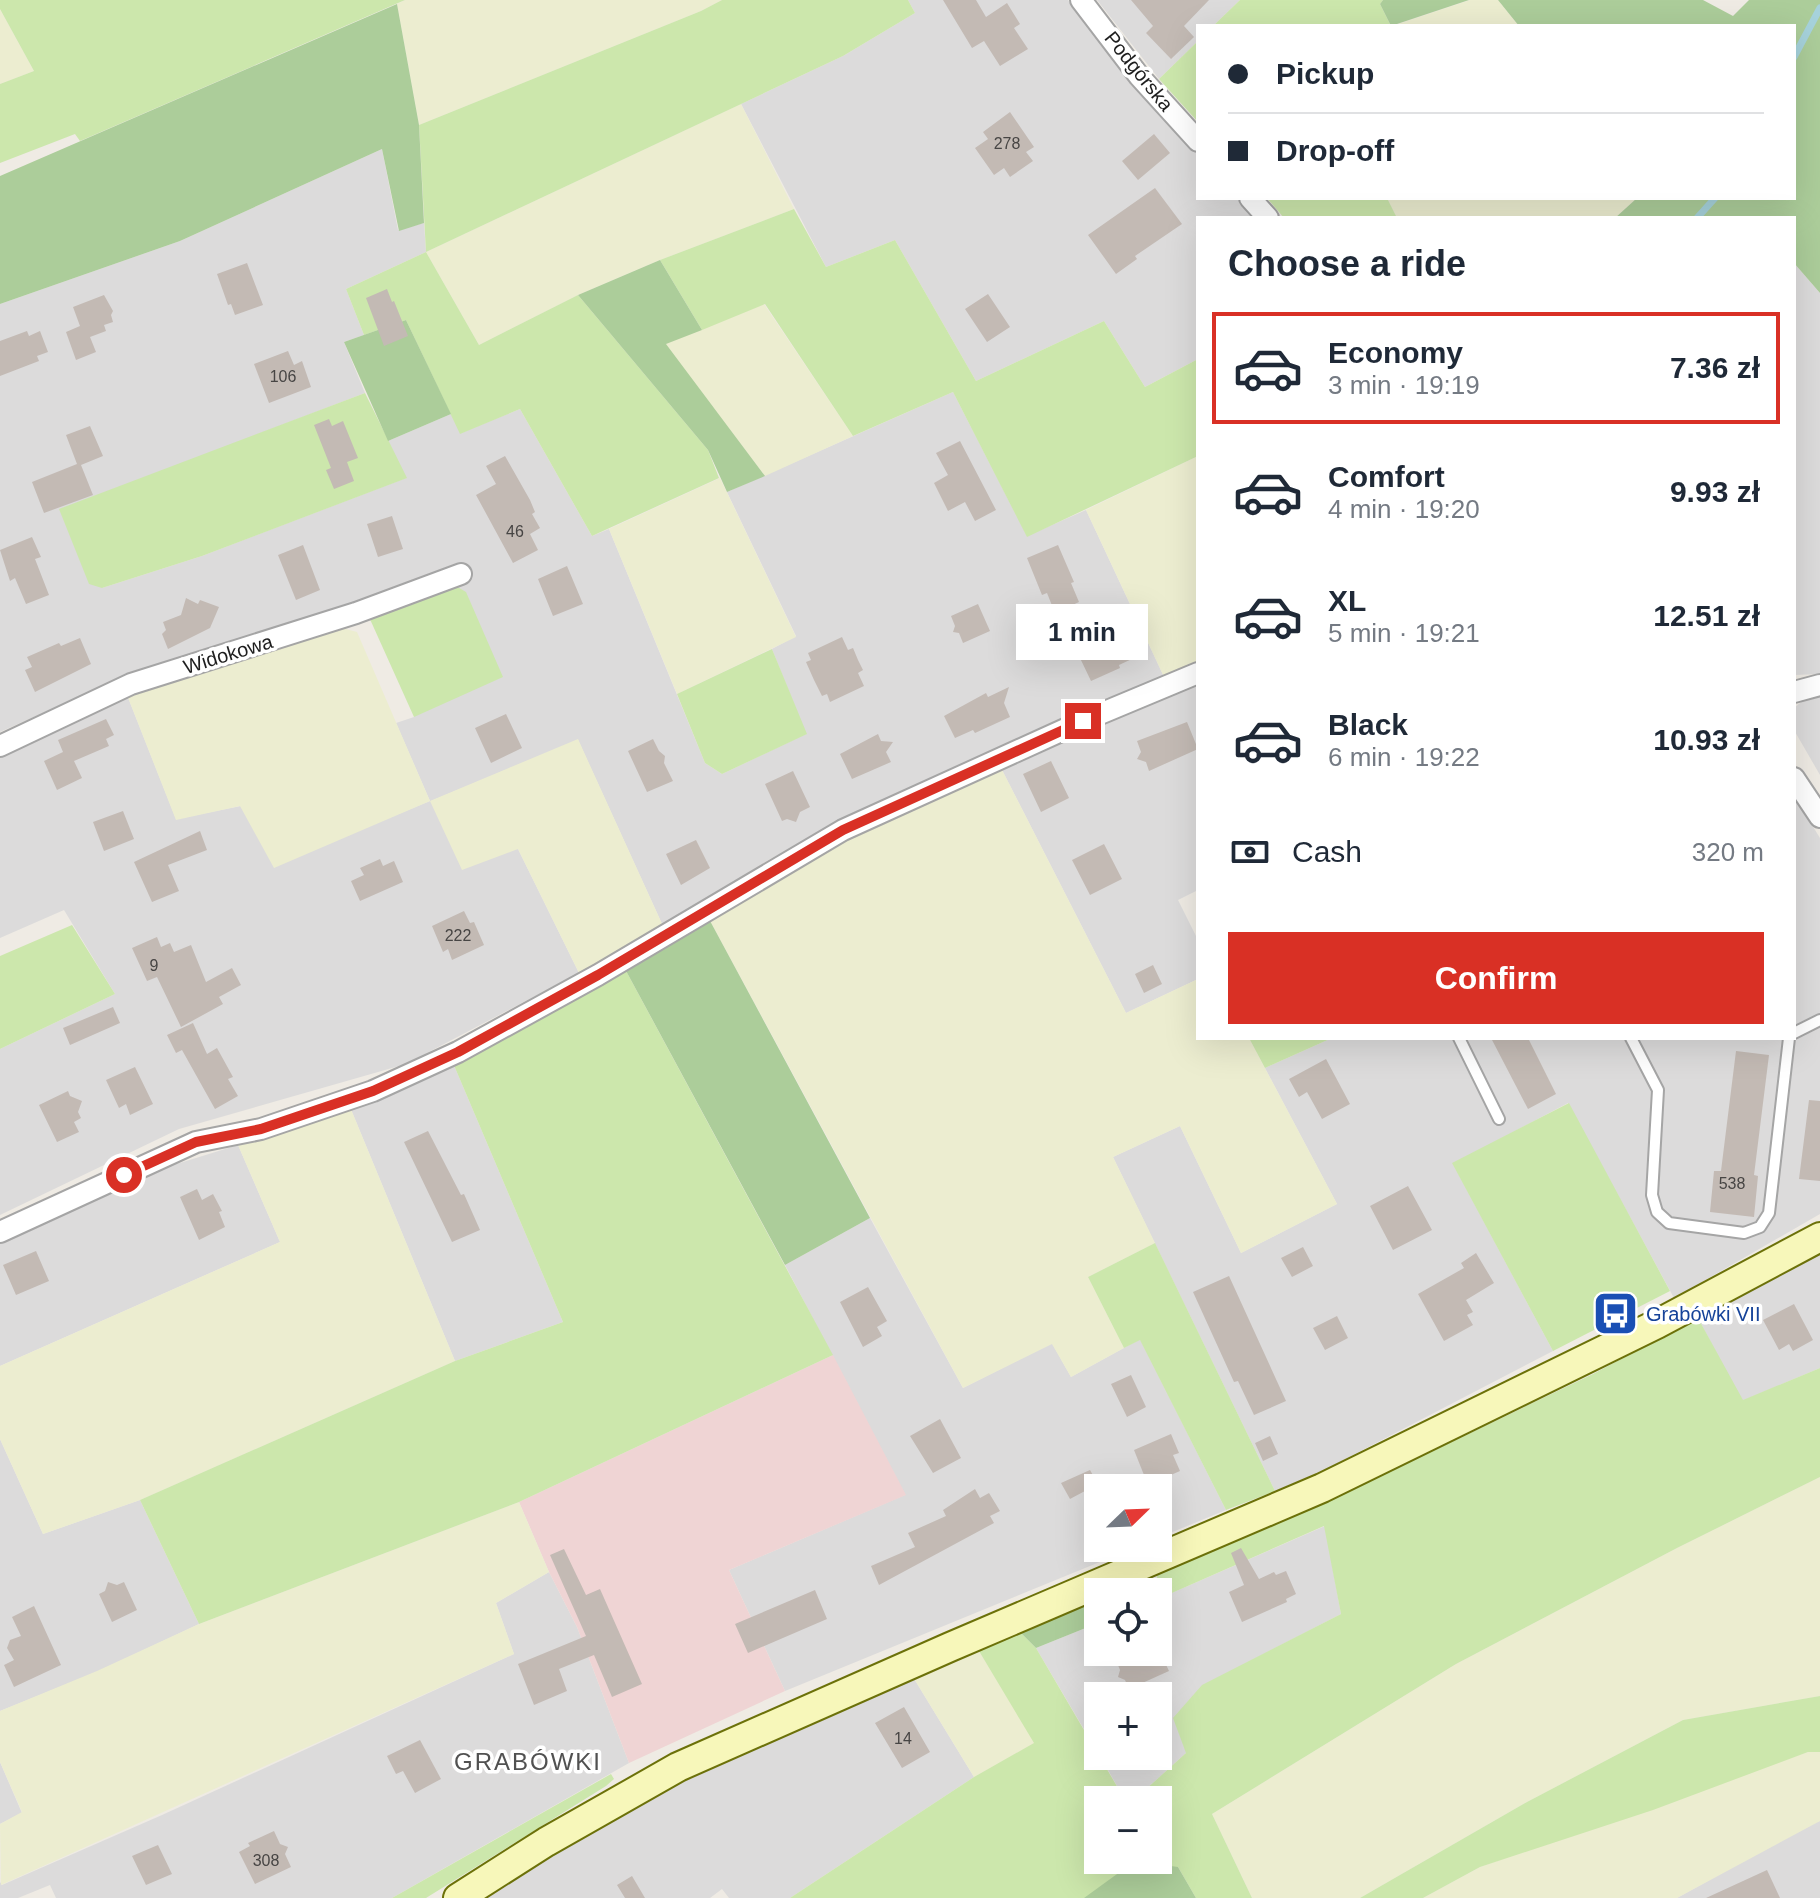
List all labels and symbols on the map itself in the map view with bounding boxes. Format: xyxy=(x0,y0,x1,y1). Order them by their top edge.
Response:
street label: Podgórska xyxy=(1100,27,1178,116)
house number: 278 xyxy=(994,135,1020,152)
house number: 106 xyxy=(270,368,296,385)
house number: 46 xyxy=(506,523,524,540)
callout: 1 min xyxy=(1017,605,1149,661)
street label: Widokowa xyxy=(181,630,276,678)
route end xyxy=(1065,703,1101,739)
house number: 222 xyxy=(445,927,471,944)
house number: 9 xyxy=(150,957,159,974)
route start xyxy=(106,1157,142,1193)
house number: 538 xyxy=(1719,1175,1745,1192)
bus stop icon: Grabówki VII xyxy=(1591,1290,1639,1338)
place label: Grabówki VII xyxy=(1646,1303,1760,1325)
north arrow xyxy=(1084,1474,1172,1562)
house number: 14 xyxy=(894,1730,912,1747)
district label: GRABÓWKI xyxy=(454,1748,602,1775)
house number: 308 xyxy=(253,1852,279,1869)

